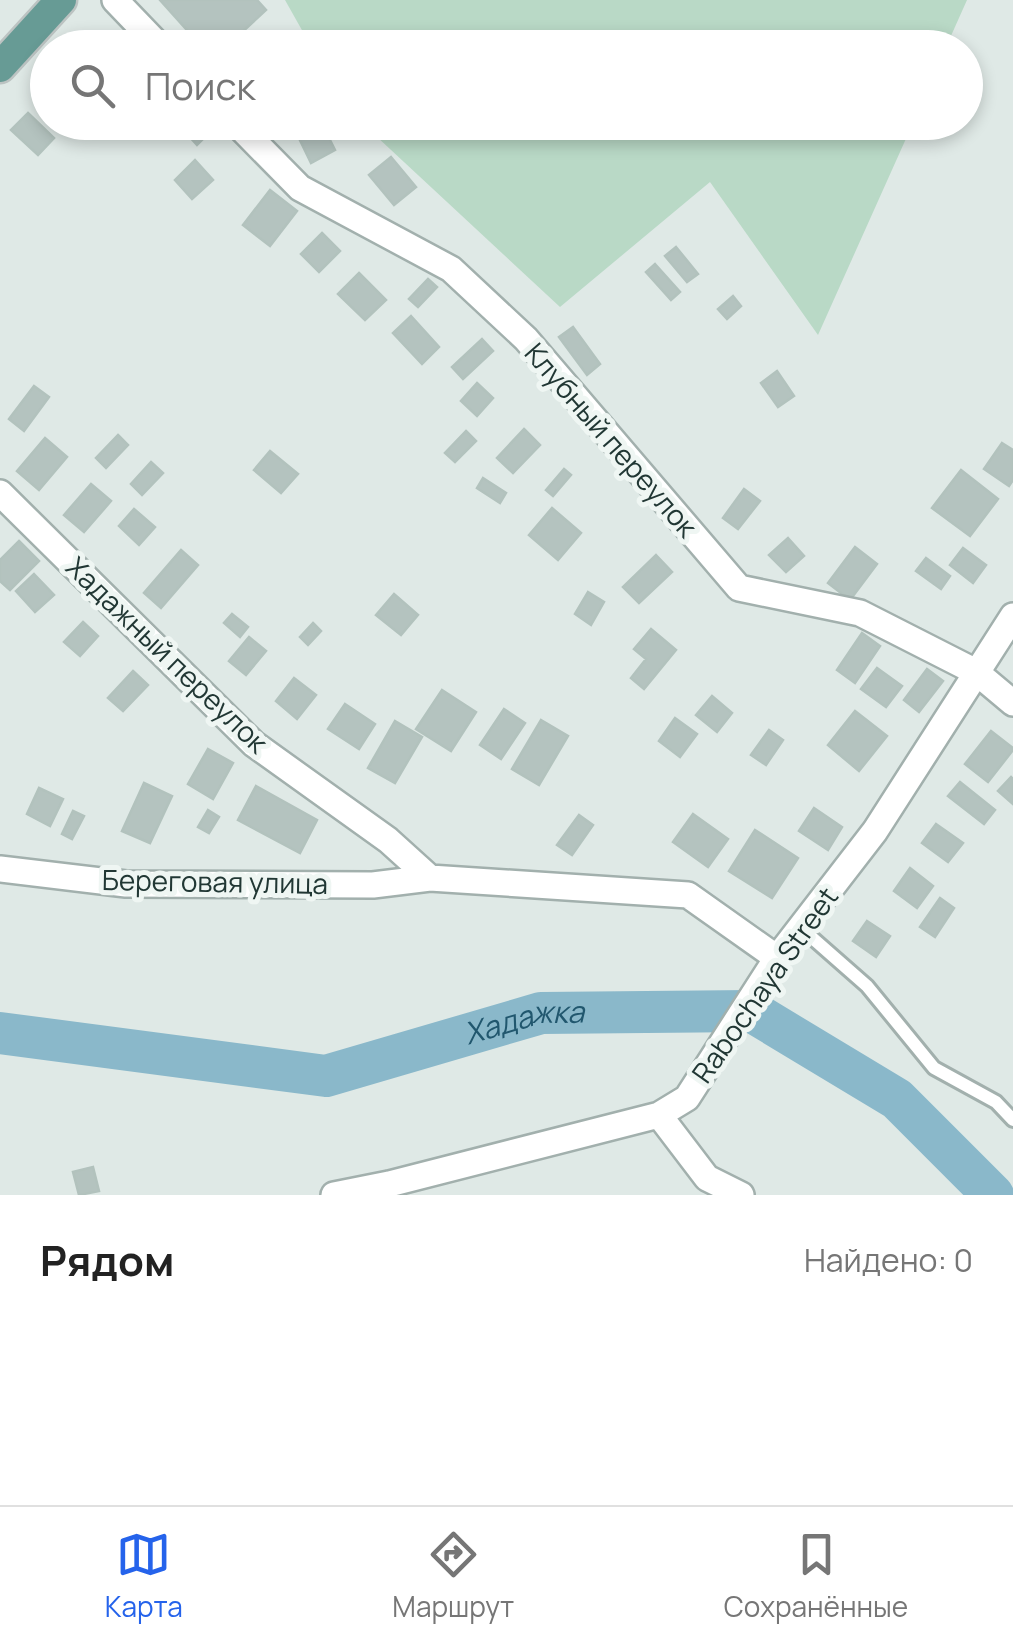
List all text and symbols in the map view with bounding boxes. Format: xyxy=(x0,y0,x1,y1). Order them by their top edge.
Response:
search box xyxy=(30,30,983,140)
icon: search xyxy=(65,58,120,113)
text: Поиск xyxy=(145,59,255,111)
street label: Клубный переулок xyxy=(517,334,707,545)
street label: Хадажный переулок xyxy=(58,548,278,761)
street label: Береговая улица xyxy=(102,860,328,902)
street label: Rabochaya Street xyxy=(682,879,846,1090)
water label: Хадажка xyxy=(459,991,586,1053)
text: Рядом xyxy=(40,1231,174,1289)
text: Найдено: 0 xyxy=(804,1238,973,1282)
tab: Карта xyxy=(105,1527,183,1625)
tab: Маршрут xyxy=(392,1527,514,1625)
tab: Сохранённые xyxy=(724,1527,908,1625)

